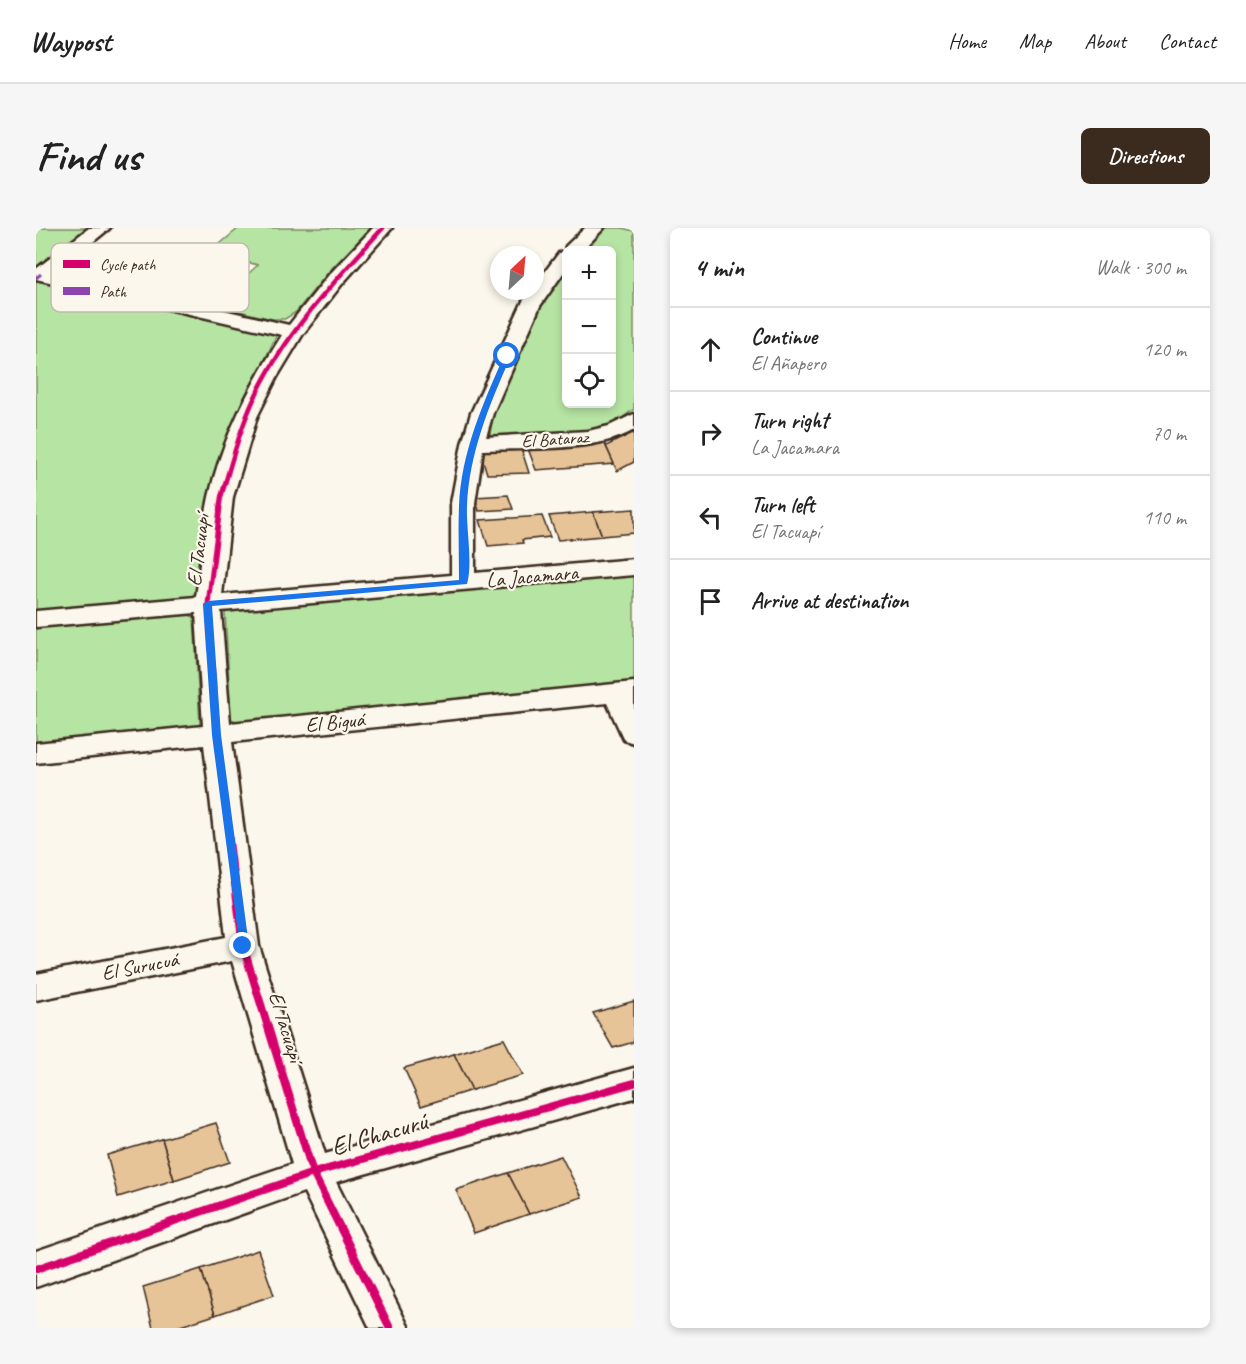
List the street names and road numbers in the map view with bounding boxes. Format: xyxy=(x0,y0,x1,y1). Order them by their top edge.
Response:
street label: El Bataraz xyxy=(521,426,591,452)
street label: El Tacuapí xyxy=(181,509,216,587)
street label: La Jacamara xyxy=(485,559,581,593)
street label: El Biguá xyxy=(304,706,368,738)
street label: El Surucuá xyxy=(100,946,182,986)
street label: El Tacuapí xyxy=(263,989,310,1069)
street label: El Chacurú xyxy=(327,1104,433,1163)

